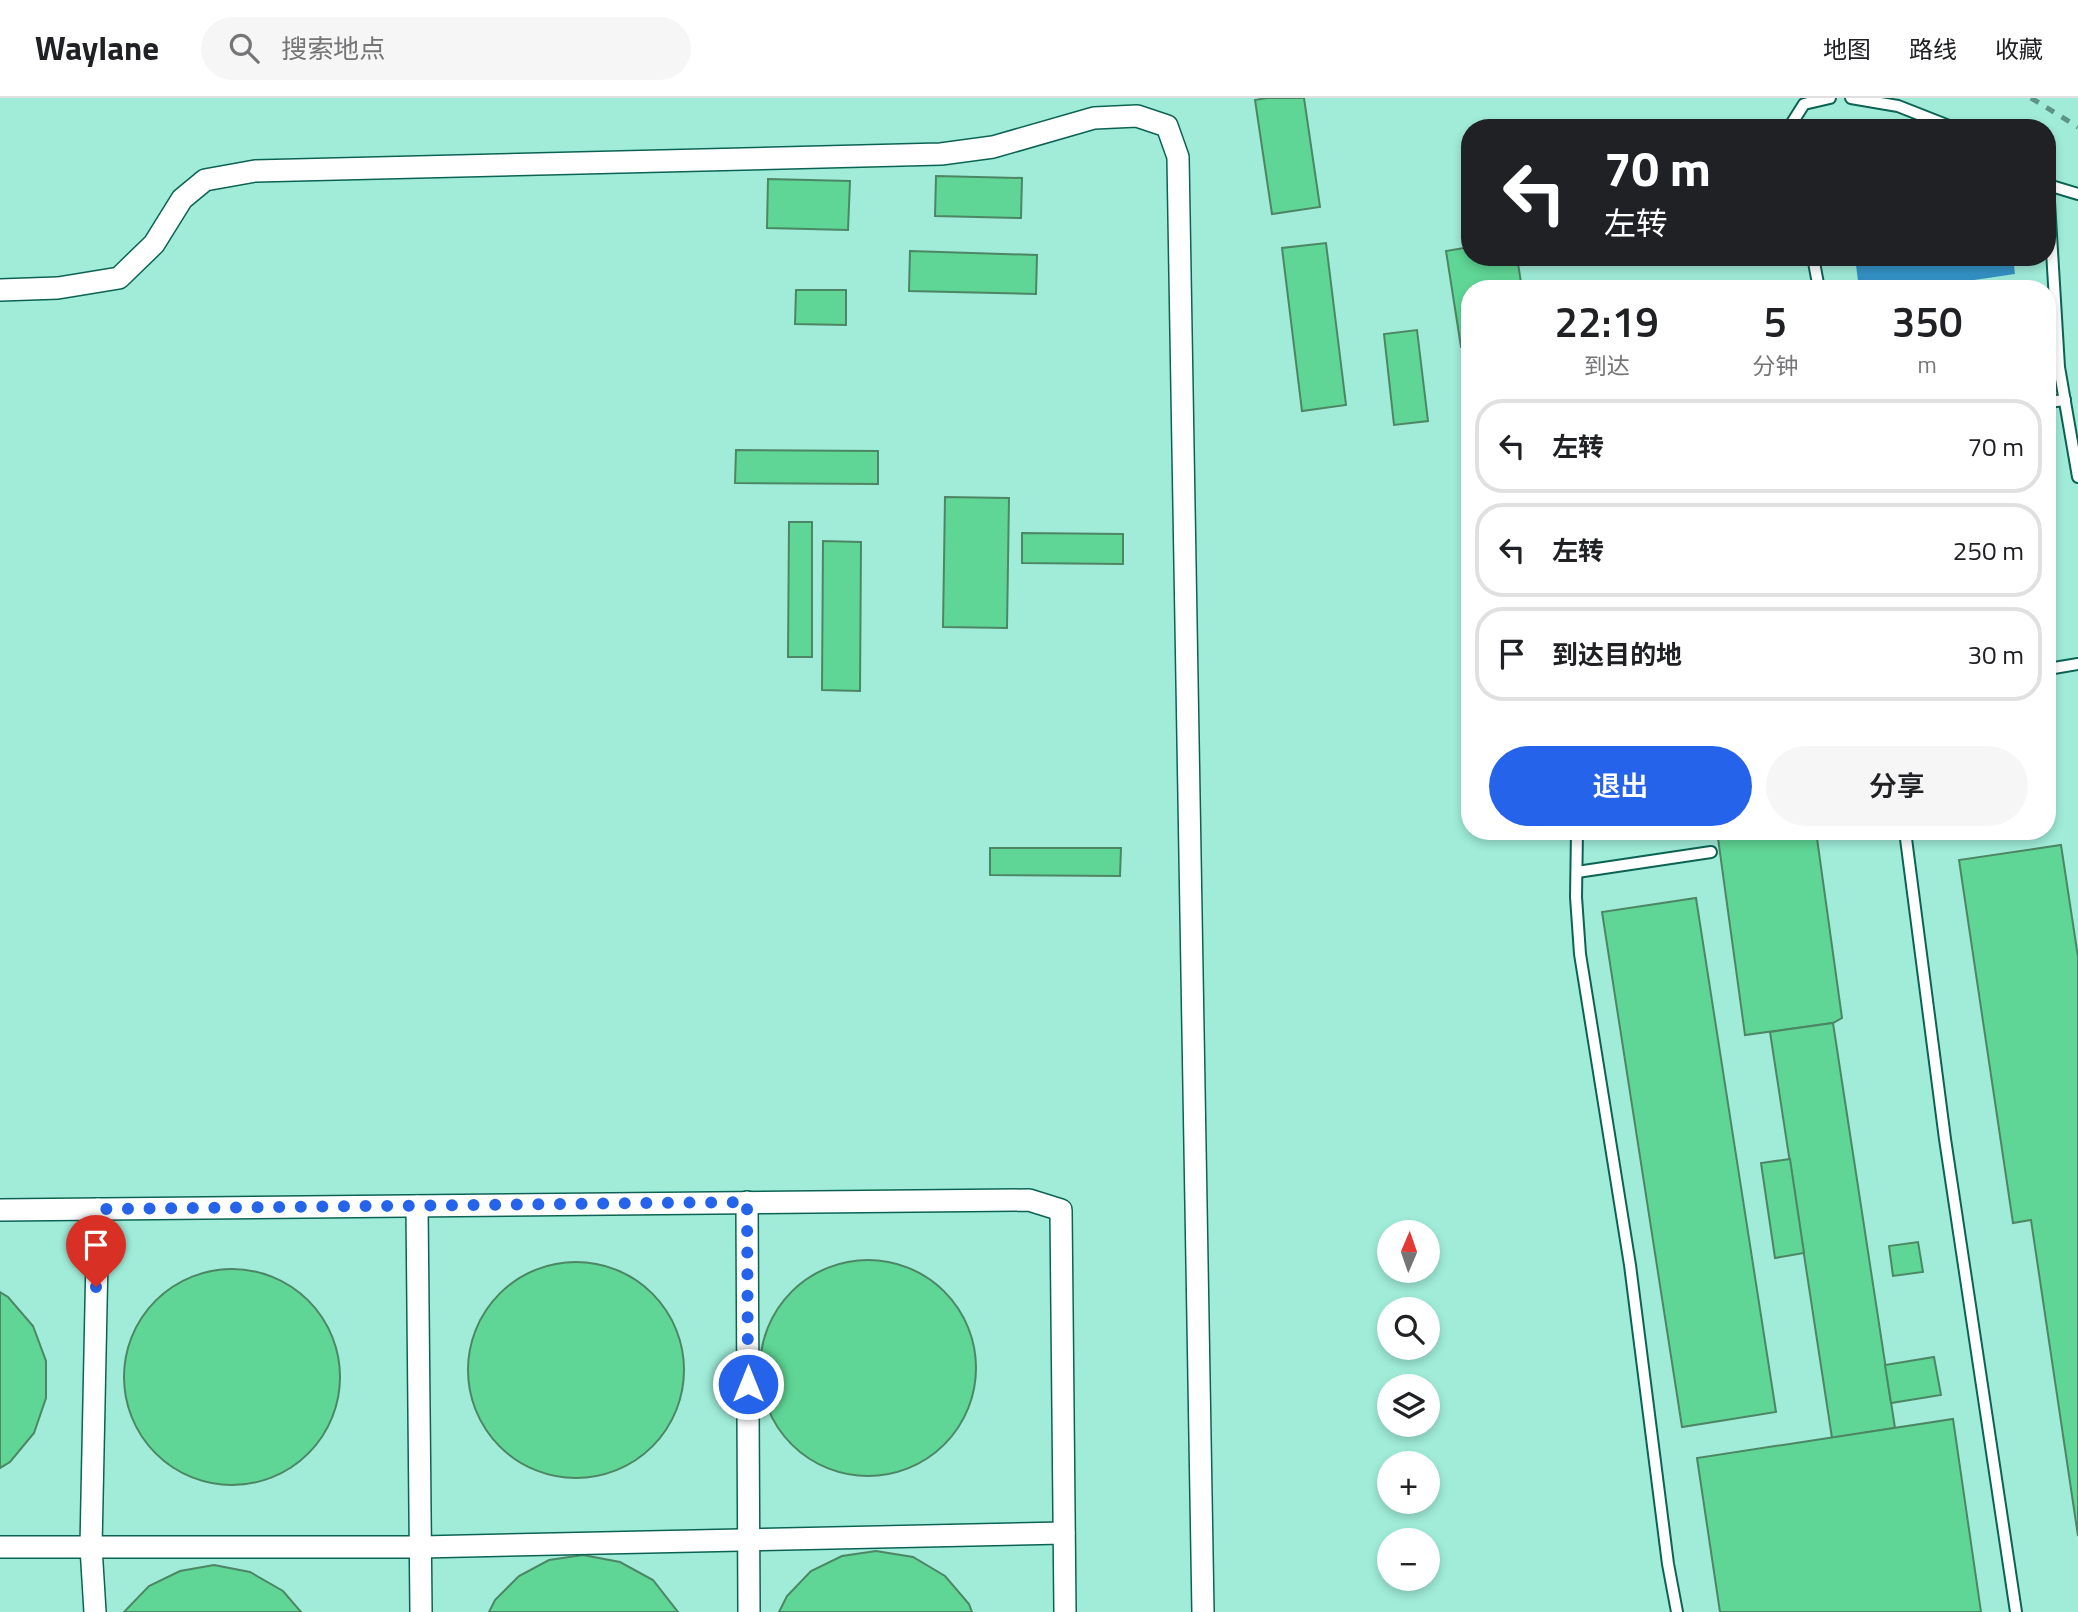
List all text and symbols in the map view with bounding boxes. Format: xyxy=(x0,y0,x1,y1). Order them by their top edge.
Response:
search box xyxy=(201,17,691,80)
text: Waylane xyxy=(35,23,159,73)
icon: search xyxy=(225,29,263,67)
text: 搜索地点 xyxy=(281,29,385,68)
text: 地图 xyxy=(1823,31,1871,67)
text: 路线 xyxy=(1909,31,1957,67)
text: 收藏 xyxy=(1995,31,2043,67)
text: 70 m xyxy=(1604,130,1711,205)
icon: left xyxy=(1489,147,1580,238)
text: 左转 xyxy=(1604,199,1668,247)
text: 22:19 xyxy=(1555,289,1659,353)
text: 5 xyxy=(1764,289,1787,353)
text: 350 xyxy=(1892,289,1962,353)
text: m xyxy=(1918,347,1937,382)
text: 到达 xyxy=(1584,348,1630,383)
text: 分钟 xyxy=(1752,348,1798,383)
icon: left xyxy=(1493,427,1531,465)
text: 左转 xyxy=(1552,427,1604,466)
text: 70 m xyxy=(1967,427,2024,466)
icon: left xyxy=(1493,531,1531,569)
text: 左转 xyxy=(1552,531,1604,570)
text: 250 m xyxy=(1953,531,2024,570)
icon: arrive xyxy=(1493,635,1531,673)
text: 到达目的地 xyxy=(1552,635,1682,674)
text: 30 m xyxy=(1967,635,2024,674)
button: 退出 xyxy=(1489,746,1752,826)
button: 分享 xyxy=(1766,746,2028,826)
pin xyxy=(66,1215,126,1287)
north arrow xyxy=(1377,1220,1440,1283)
map controls xyxy=(1377,1220,1440,1591)
icon: arrive xyxy=(77,1226,115,1264)
button: search xyxy=(1377,1297,1440,1360)
position arrow xyxy=(711,1347,785,1421)
button: layers xyxy=(1377,1374,1440,1437)
button: + xyxy=(1377,1451,1440,1514)
button: − xyxy=(1377,1528,1440,1591)

